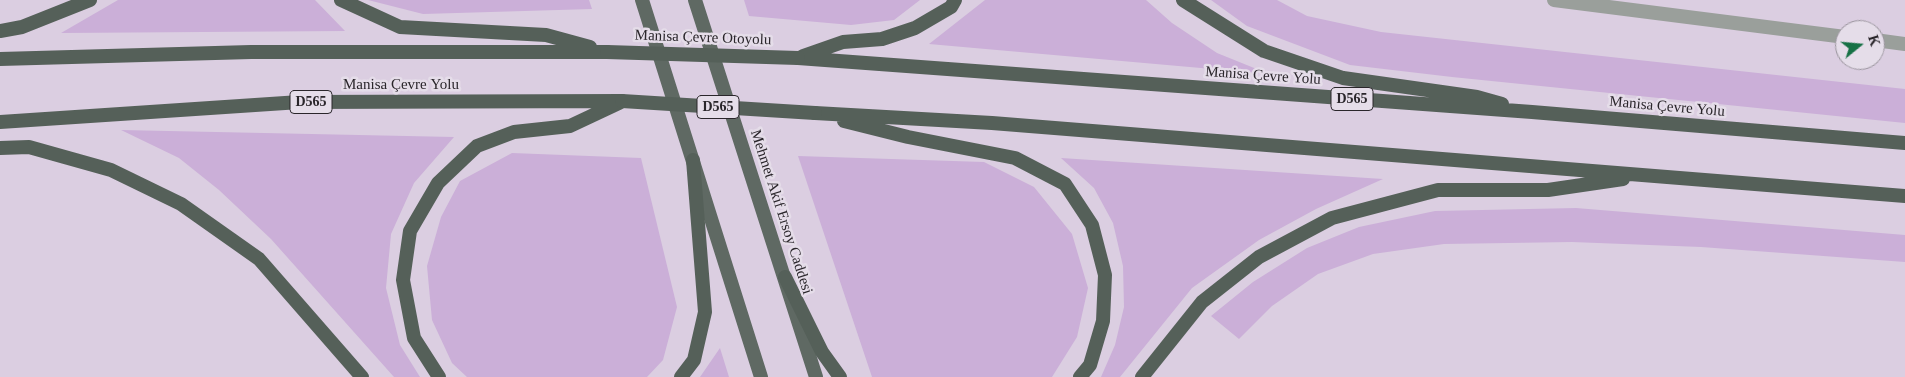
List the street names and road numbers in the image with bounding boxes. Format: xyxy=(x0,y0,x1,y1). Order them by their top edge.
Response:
street label: Manisa Çevre Otoyolu xyxy=(634,27,772,49)
street label: Manisa Çevre Yolu xyxy=(1205,63,1321,89)
street label: Manisa Çevre Yolu xyxy=(343,76,459,94)
road number: D565 xyxy=(1331,88,1373,110)
road number: D565 xyxy=(290,90,332,114)
street label: Manisa Çevre Yolu xyxy=(1608,93,1726,121)
road number: D565 xyxy=(697,95,739,118)
street label: Mehmet Akif Ersoy Caddesi xyxy=(746,127,816,297)

